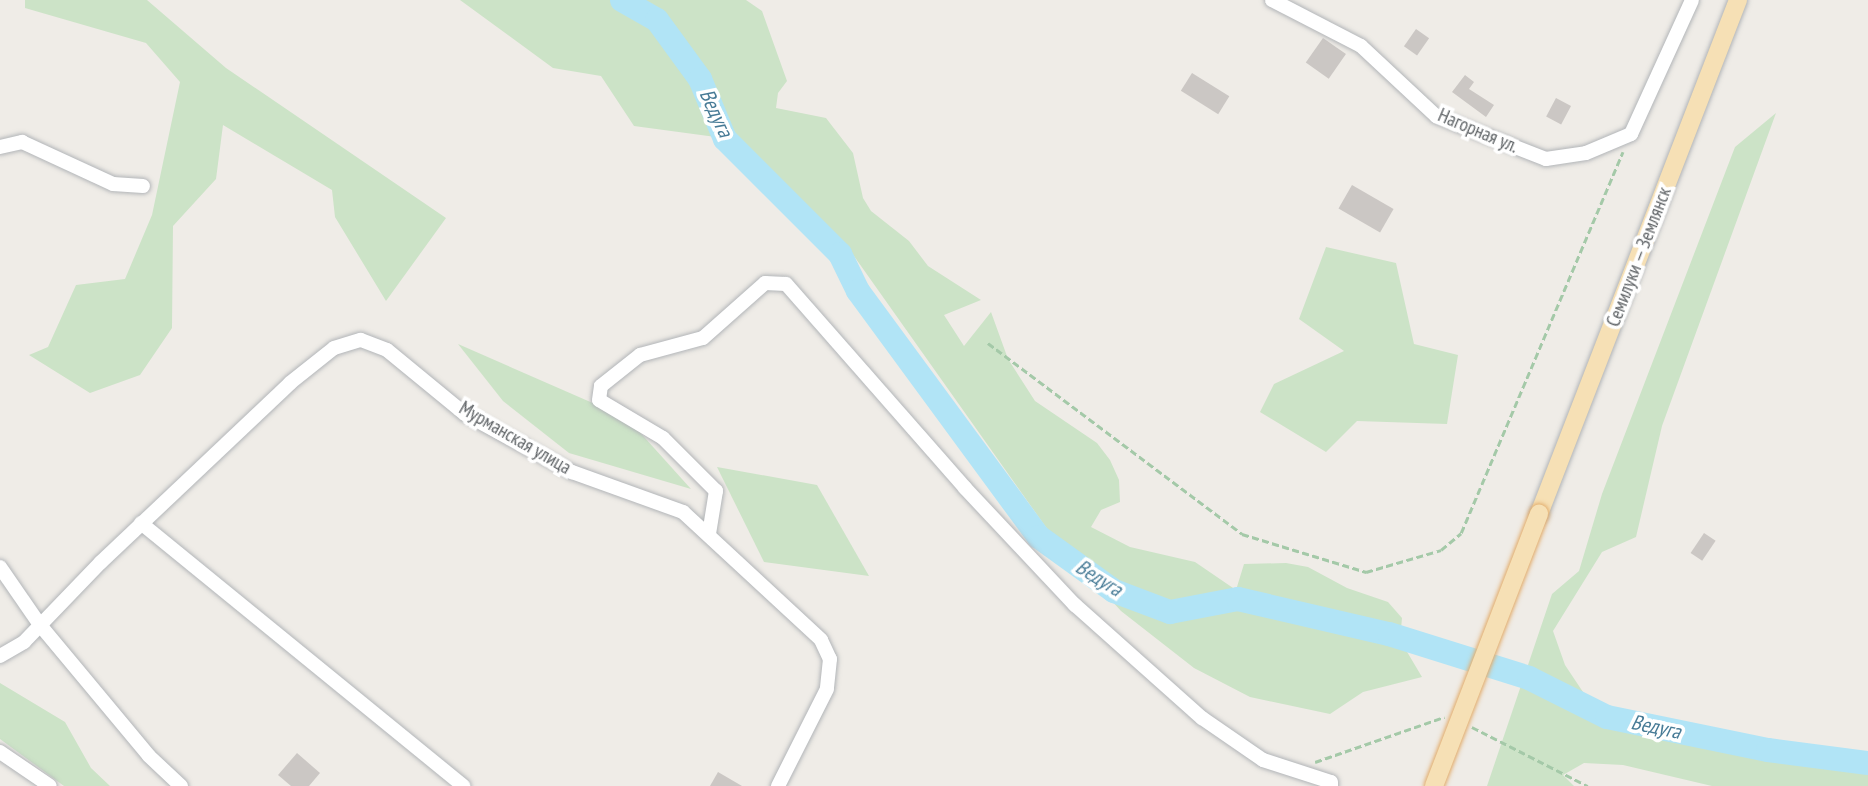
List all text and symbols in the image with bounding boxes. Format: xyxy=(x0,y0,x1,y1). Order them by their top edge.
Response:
water label: Ведуга xyxy=(694,85,738,141)
street label: Нагорная ул. xyxy=(1434,104,1522,158)
street label: Семилуки — Землянск xyxy=(1602,183,1676,331)
street label: Мурманская улица xyxy=(455,397,575,479)
water label: Ведуга xyxy=(1071,554,1127,602)
water label: Ведуга xyxy=(1629,709,1683,745)

